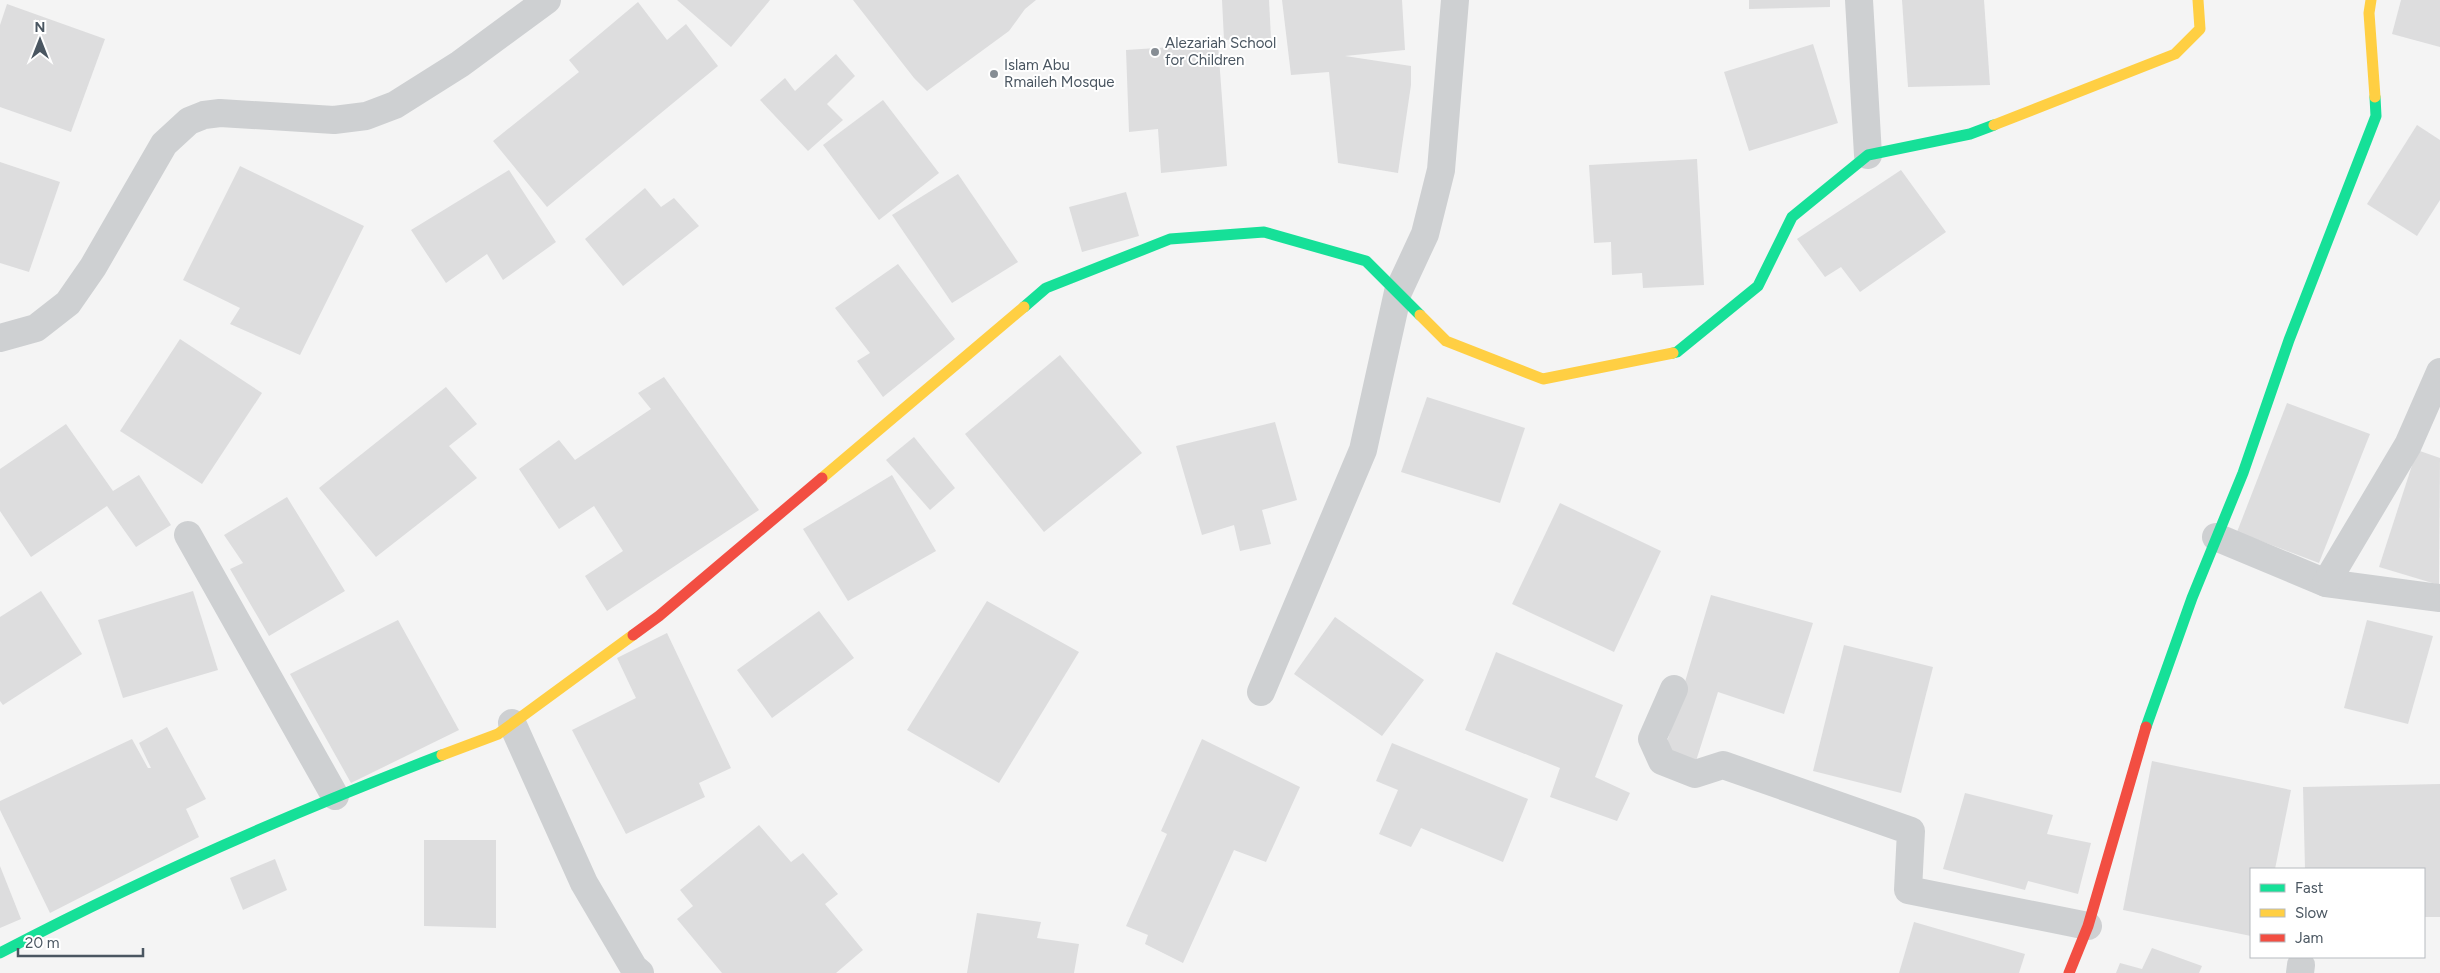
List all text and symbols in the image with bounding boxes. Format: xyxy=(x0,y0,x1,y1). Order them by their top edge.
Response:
north arrow xyxy=(15,15,65,65)
text: N xyxy=(35,19,45,36)
place label: Alezariah School for Children xyxy=(1165,34,1276,69)
marker: Alezariah School for Children xyxy=(1149,46,1161,58)
place label: Islam Abu Rmaileh Mosque xyxy=(1004,56,1114,91)
marker: Islam Abu Rmaileh Mosque xyxy=(988,68,1000,80)
legend xyxy=(2250,868,2425,958)
text: Fast xyxy=(2295,879,2324,897)
text: Slow xyxy=(2295,904,2328,922)
scale bar xyxy=(18,926,142,958)
text: Jam xyxy=(2295,929,2323,947)
text: 20 m xyxy=(25,934,59,952)

